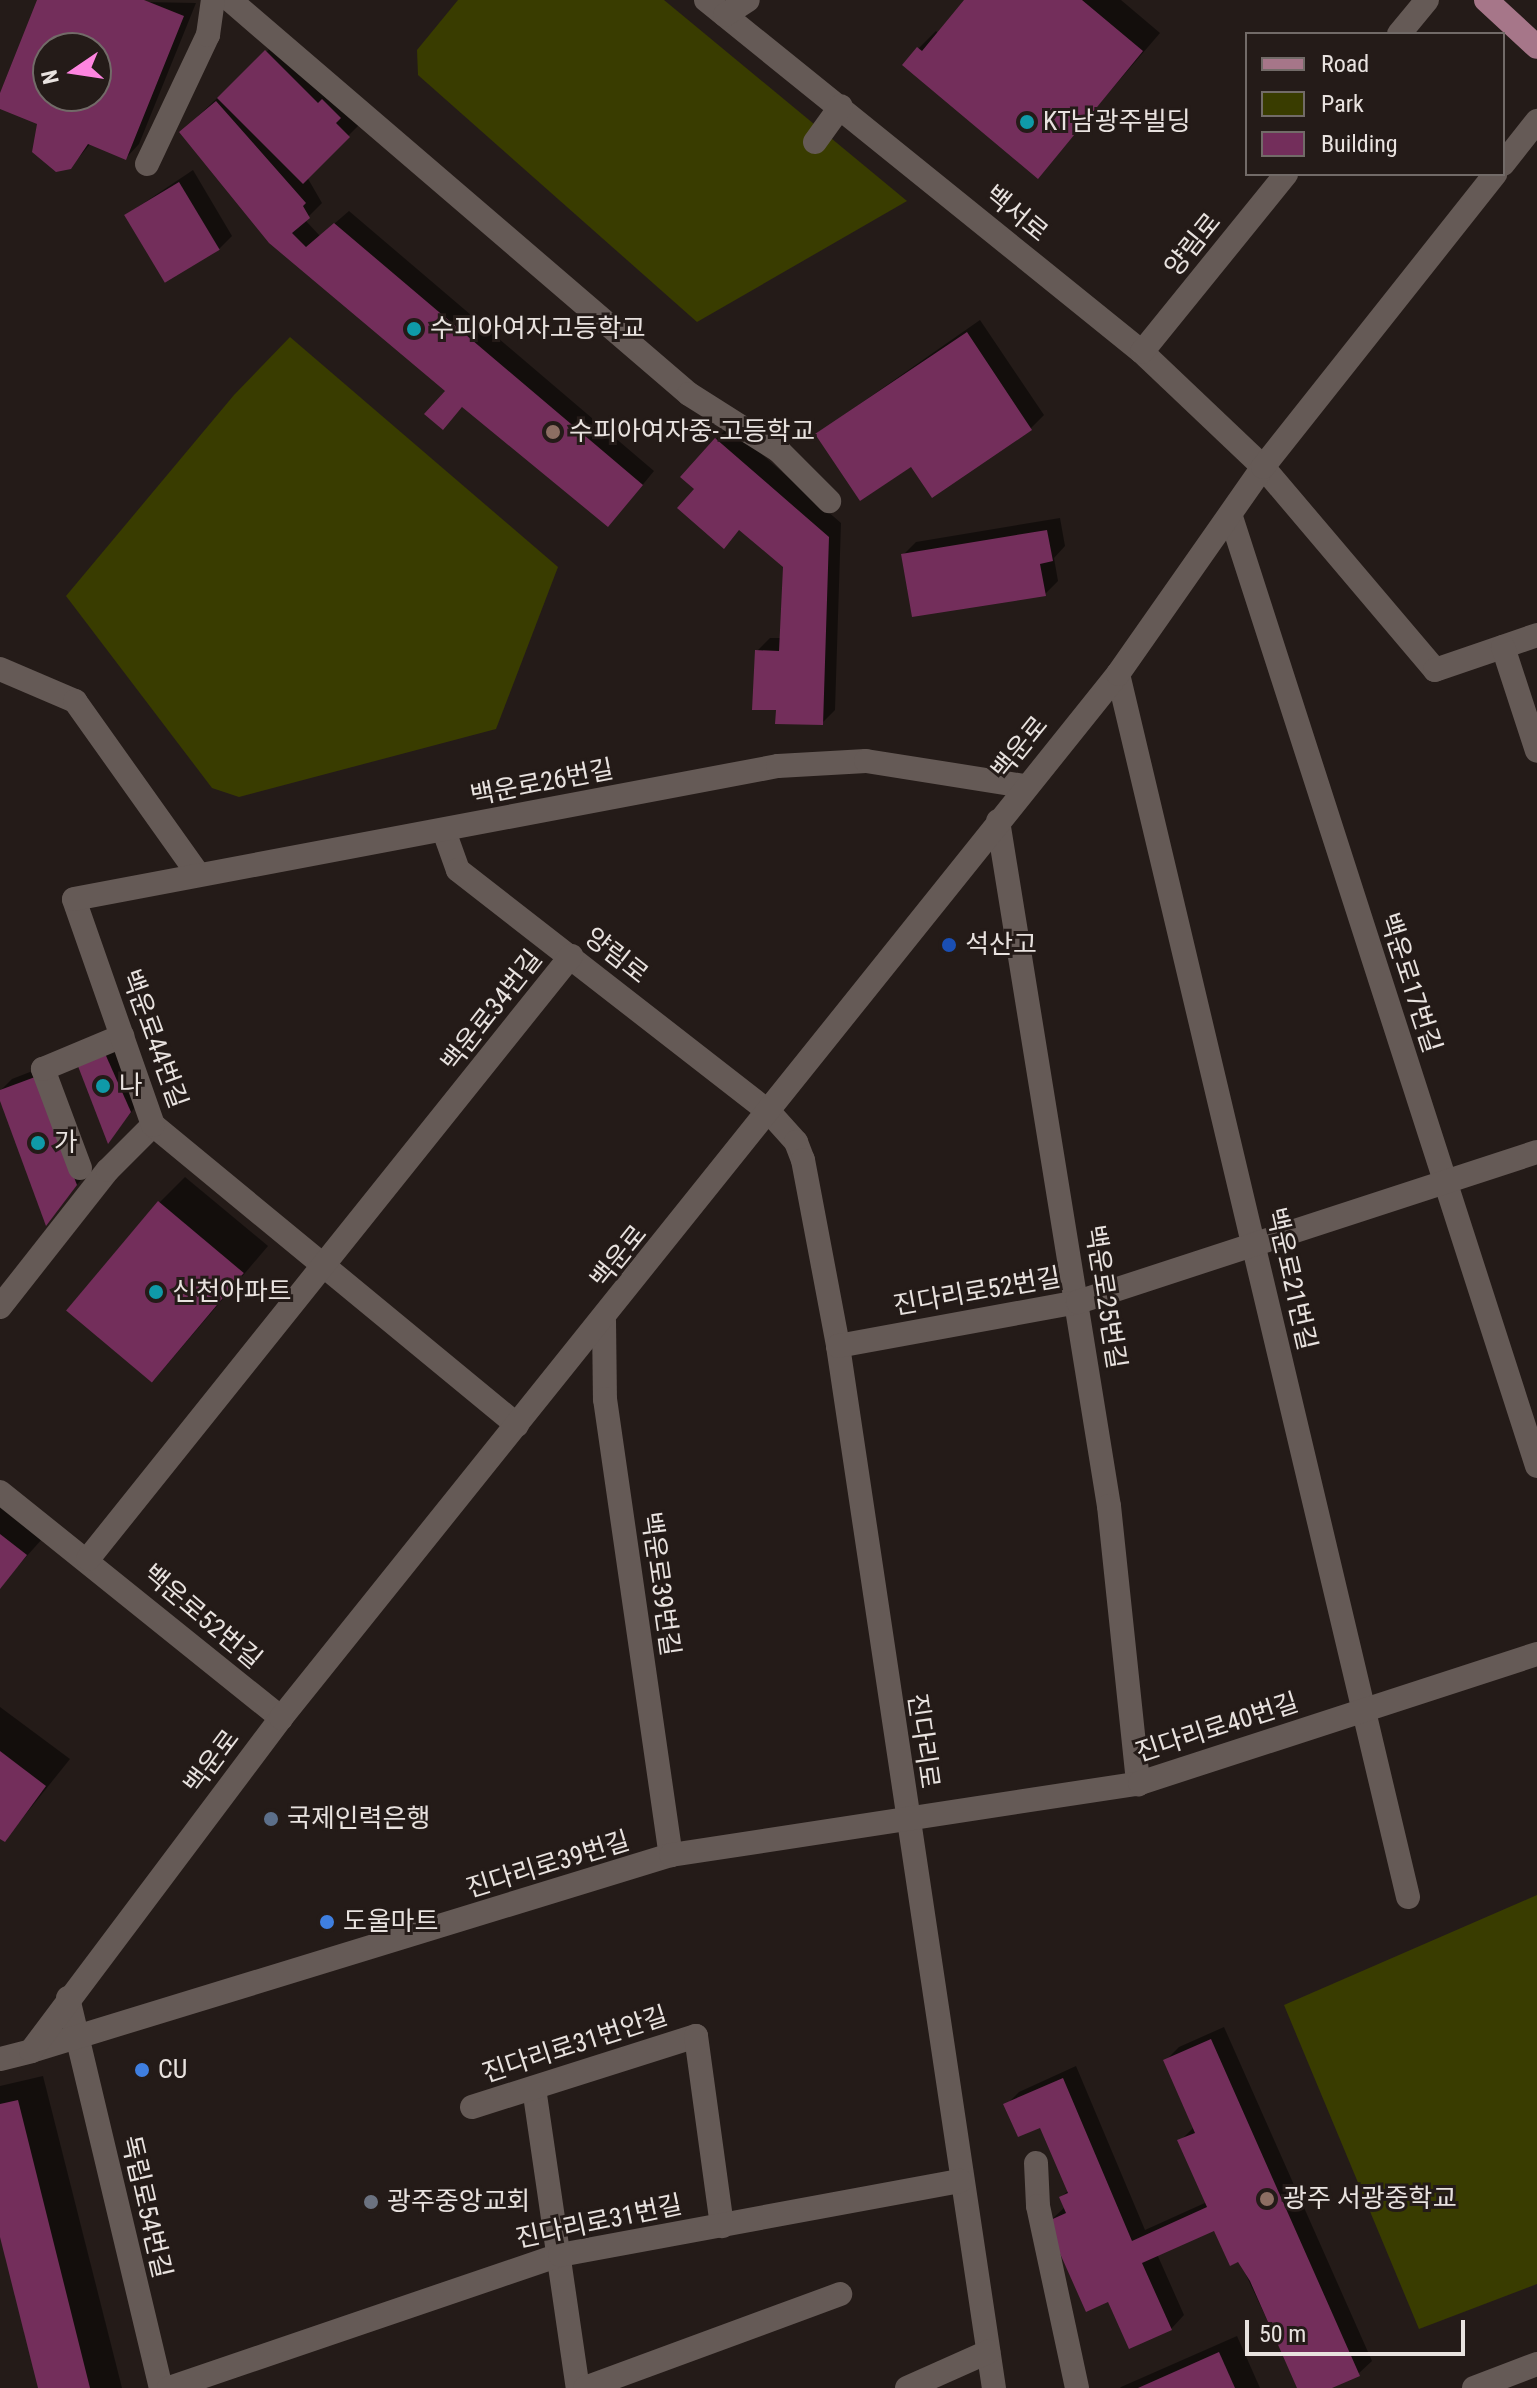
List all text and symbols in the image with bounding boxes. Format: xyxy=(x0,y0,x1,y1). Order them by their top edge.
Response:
north arrow xyxy=(32,32,112,112)
legend xyxy=(1245,32,1505,176)
text: Road xyxy=(1321,50,1369,78)
text: N xyxy=(36,68,64,86)
text: Park xyxy=(1321,90,1364,118)
place label: KT남광주빌딩 xyxy=(1043,106,1190,138)
marker: KT남광주빌딩 xyxy=(1018,113,1036,131)
text: Building xyxy=(1321,130,1398,158)
street label: 백서로 xyxy=(978,179,1054,249)
street label: 양림로 xyxy=(1158,207,1228,283)
place label: 수피아여자고등학교 xyxy=(430,313,645,345)
marker: 수피아여자고등학교 xyxy=(405,320,423,338)
place label: 수피아여자중-고등학교 xyxy=(569,416,815,448)
marker: 수피아여자중-고등학교 xyxy=(544,423,562,441)
street label: 백운로 xyxy=(985,710,1055,786)
street label: 백운로26번길 xyxy=(468,754,616,812)
street label: 백운로17번길 xyxy=(1373,909,1447,1057)
street label: 양림로 xyxy=(578,922,654,990)
place label: 석산고 xyxy=(965,929,1037,961)
marker: 석산고 xyxy=(940,936,958,954)
street label: 백운로34번길 xyxy=(435,944,549,1078)
street label: 백운로44번길 xyxy=(114,965,194,1113)
place label: 나 xyxy=(119,1070,143,1102)
marker: 나 xyxy=(94,1077,112,1095)
place label: 가 xyxy=(54,1127,78,1159)
marker: 가 xyxy=(29,1134,47,1152)
street label: 백운로21번길 xyxy=(1259,1205,1323,1353)
street label: 백운로 xyxy=(584,1219,654,1295)
street label: 백운로25번길 xyxy=(1078,1223,1132,1371)
street label: 진다리로52번길 xyxy=(891,1262,1063,1322)
place label: 신천아파트 xyxy=(172,1276,292,1308)
marker: 신천아파트 xyxy=(147,1283,165,1301)
street label: 백운로39번길 xyxy=(634,1510,686,1658)
street label: 백운로52번길 xyxy=(136,1558,268,1676)
street label: 진다리로40번길 xyxy=(1132,1687,1302,1769)
street label: 진다리로 xyxy=(901,1691,945,1791)
street label: 백운로 xyxy=(178,1724,246,1800)
place label: 국제인력은행 xyxy=(287,1803,431,1835)
marker: 국제인력은행 xyxy=(262,1810,280,1828)
street label: 진다리로39번길 xyxy=(463,1825,633,1905)
place label: 도울마트 xyxy=(343,1906,439,1938)
marker: 도울마트 xyxy=(318,1913,336,1931)
street label: 진다리로31번안길 xyxy=(478,2000,672,2090)
place label: CU xyxy=(158,2054,187,2086)
marker: CU xyxy=(133,2061,151,2079)
street label: 독립로54번길 xyxy=(114,2133,178,2281)
place label: 광주 서광중학교 xyxy=(1283,2183,1456,2215)
place label: 광주중앙교회 xyxy=(387,2186,531,2218)
street label: 진다리로31번길 xyxy=(513,2189,685,2255)
marker: 광주 서광중학교 xyxy=(1258,2190,1276,2208)
marker: 광주중앙교회 xyxy=(362,2193,380,2211)
scale bar xyxy=(1249,2304,1469,2354)
text: 50 m xyxy=(1259,2320,1306,2348)

